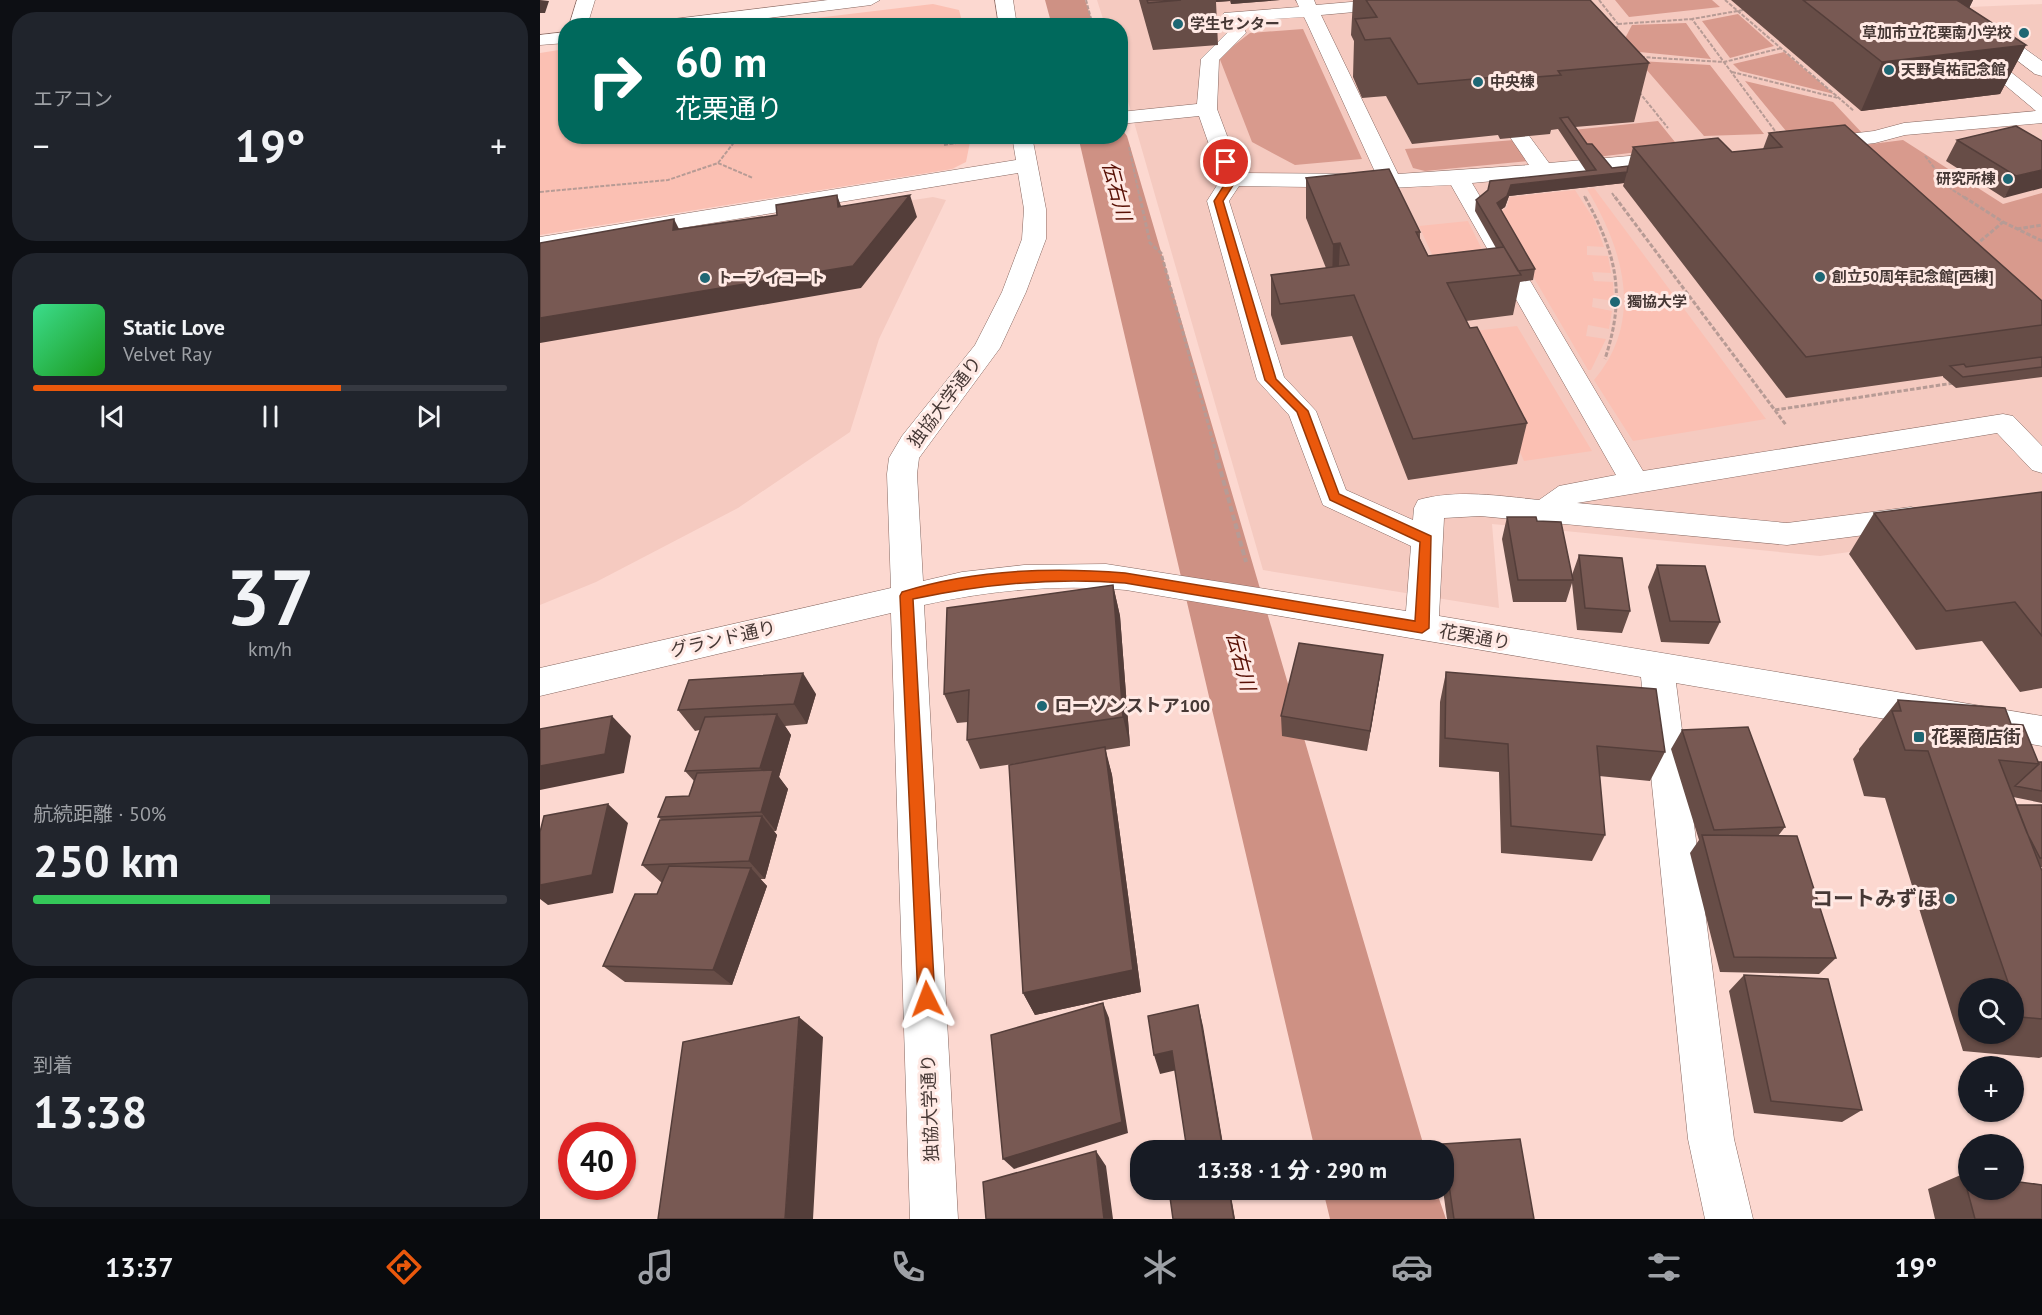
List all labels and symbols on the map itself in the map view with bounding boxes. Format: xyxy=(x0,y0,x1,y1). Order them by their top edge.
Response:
place label: 学生センター xyxy=(1190,14,1280,33)
marker: 学生センター xyxy=(1171,17,1185,31)
place label: 草加市立花栗南小学校 xyxy=(1862,23,2012,42)
marker: 草加市立花栗南小学校 xyxy=(2017,26,2031,40)
place label: 天野貞祐記念館 xyxy=(1901,60,2006,79)
marker: 天野貞祐記念館 xyxy=(1882,63,1896,77)
place label: 中央棟 xyxy=(1490,72,1535,91)
marker: 中央棟 xyxy=(1471,75,1485,89)
pin xyxy=(1200,136,1251,187)
water label: 伝右川 xyxy=(1097,159,1138,225)
place label: 研究所棟 xyxy=(1936,169,1996,188)
marker: 研究所棟 xyxy=(2001,172,2015,186)
place label: 創立50周年記念館[西棟] xyxy=(1832,267,1994,286)
place label: トーブ イコート xyxy=(717,268,825,287)
marker: 創立50周年記念館[西棟] xyxy=(1813,270,1827,284)
marker: トーブ イコート xyxy=(698,271,712,285)
place label: 獨協大学 xyxy=(1627,292,1687,311)
marker: 獨協大学 xyxy=(1608,295,1622,309)
street label: 独協大学通り xyxy=(903,352,986,452)
street label: グランド通り xyxy=(668,615,778,662)
street label: 花栗通り xyxy=(1438,619,1513,654)
water label: 伝右川 xyxy=(1221,629,1262,695)
place label: ローソンストア100 xyxy=(1054,694,1210,717)
marker: ローソンストア100 xyxy=(1035,699,1049,713)
place label: 花栗商店街 xyxy=(1931,725,2021,748)
marker: 花栗商店街 xyxy=(1912,730,1926,744)
place label: コートみずほ xyxy=(1812,885,1938,912)
marker: コートみずほ xyxy=(1943,892,1957,906)
position arrow xyxy=(895,967,959,1031)
street label: 独協大学通り xyxy=(916,1054,943,1162)
speed limit sign: 40 xyxy=(558,1122,636,1200)

